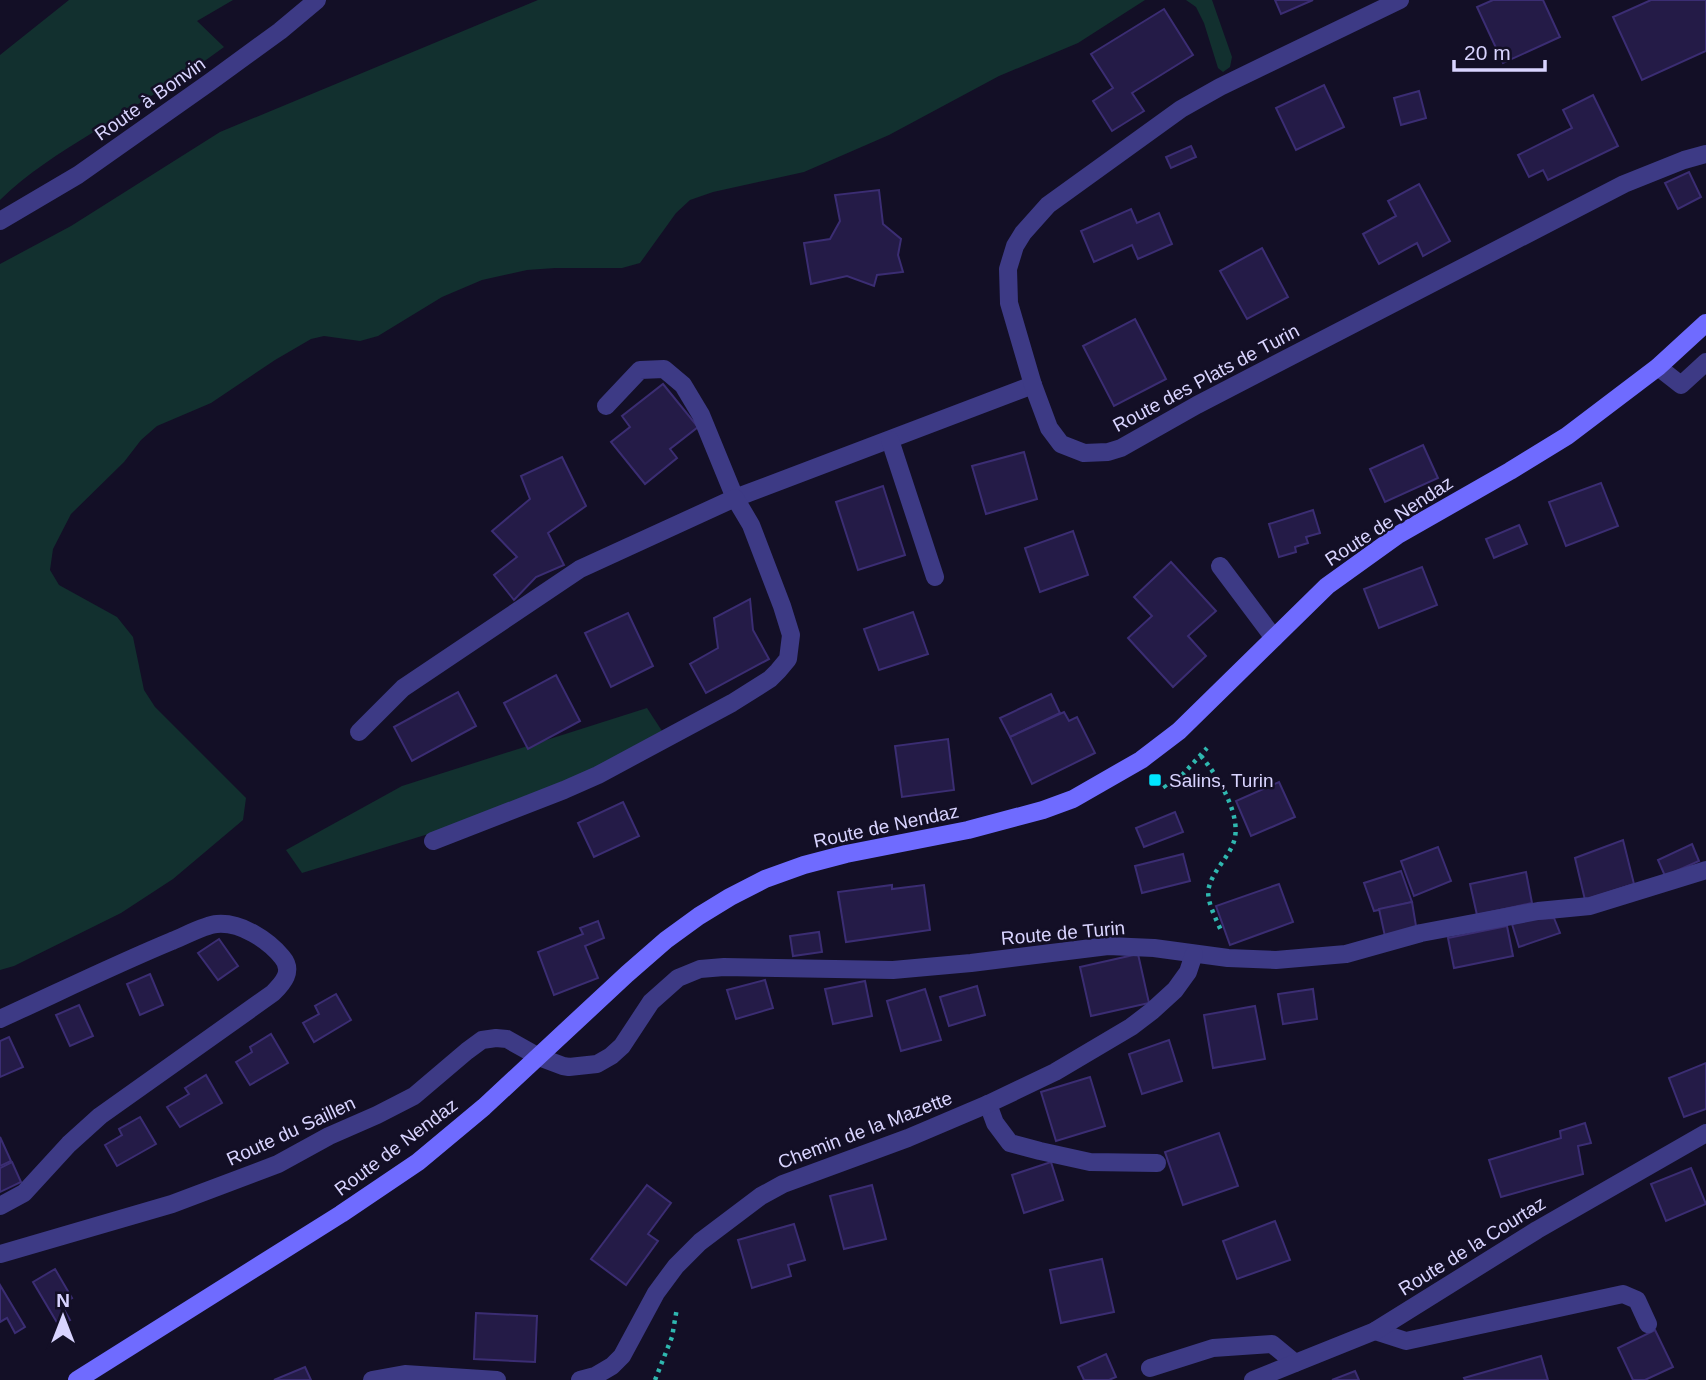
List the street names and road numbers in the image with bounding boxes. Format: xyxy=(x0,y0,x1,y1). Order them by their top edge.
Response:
street label: Route à Bonvin xyxy=(91,53,209,145)
street label: Route des Plats de Turin xyxy=(1109,320,1303,436)
street label: Route de Nendaz xyxy=(1321,472,1457,570)
street label: Route de Nendaz xyxy=(811,800,961,852)
street label: Route de Turin xyxy=(1000,917,1126,949)
street label: Chemin de la Mazette xyxy=(775,1087,955,1173)
street label: Route du Saillen xyxy=(223,1092,359,1170)
street label: Route de Nendaz xyxy=(331,1094,461,1200)
street label: Route de la Courtaz xyxy=(1395,1192,1549,1300)

